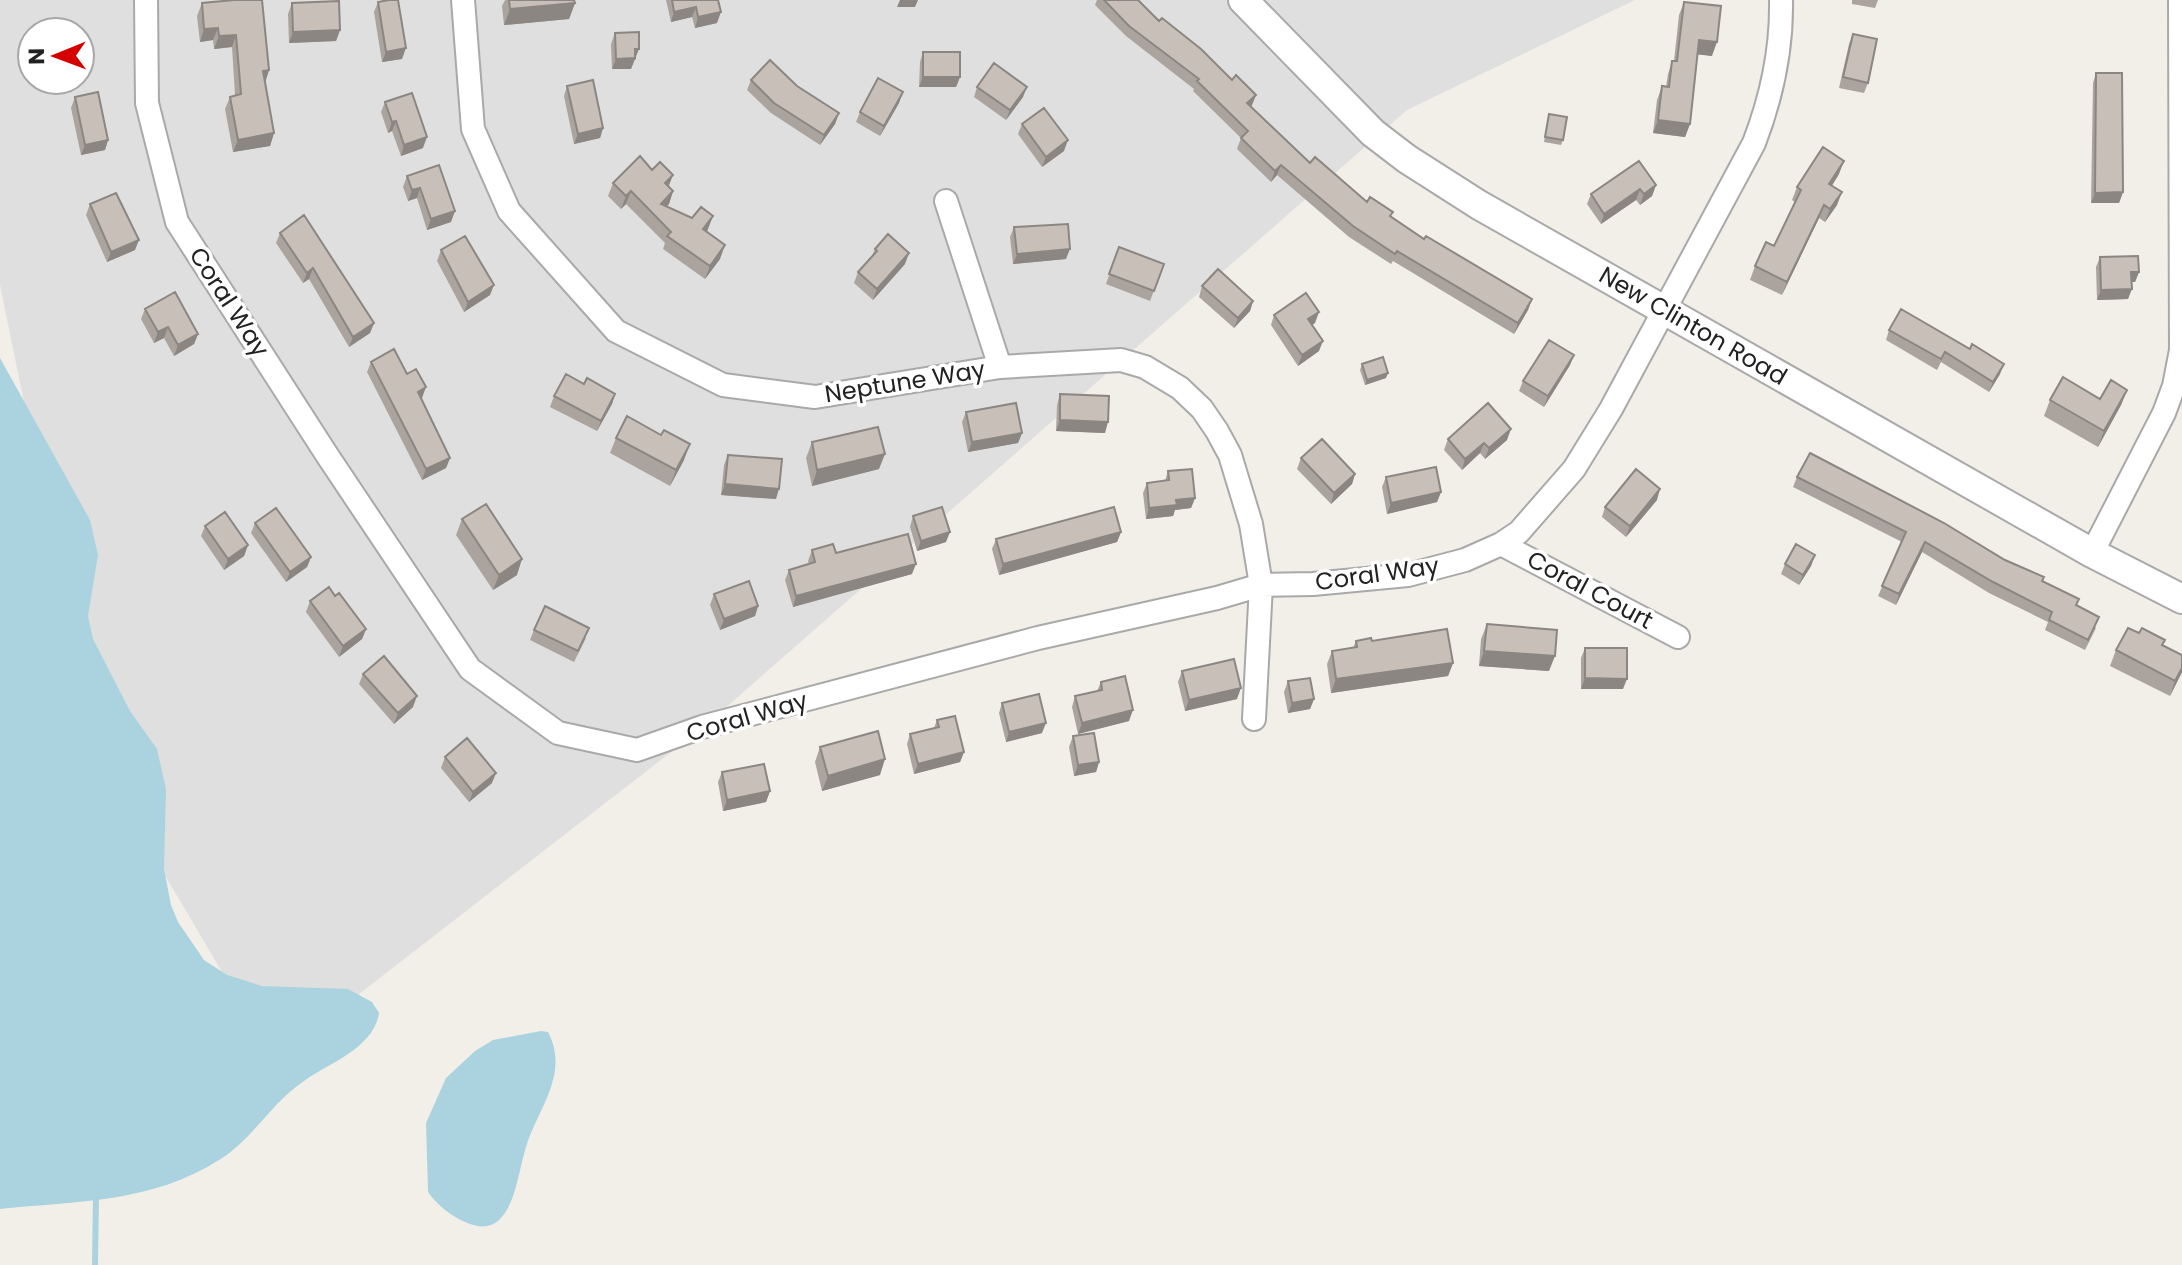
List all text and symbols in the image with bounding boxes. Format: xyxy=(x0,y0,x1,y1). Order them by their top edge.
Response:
north arrow xyxy=(16,16,96,96)
text: N xyxy=(21,48,52,65)
street label: Coral Way xyxy=(182,241,277,363)
street label: New Clinton Road xyxy=(1593,258,1793,393)
street label: Neptune Way xyxy=(822,352,988,410)
street label: Coral Court xyxy=(1521,543,1659,637)
street label: Coral Way xyxy=(1313,548,1441,599)
street label: Coral Way xyxy=(682,683,812,750)

